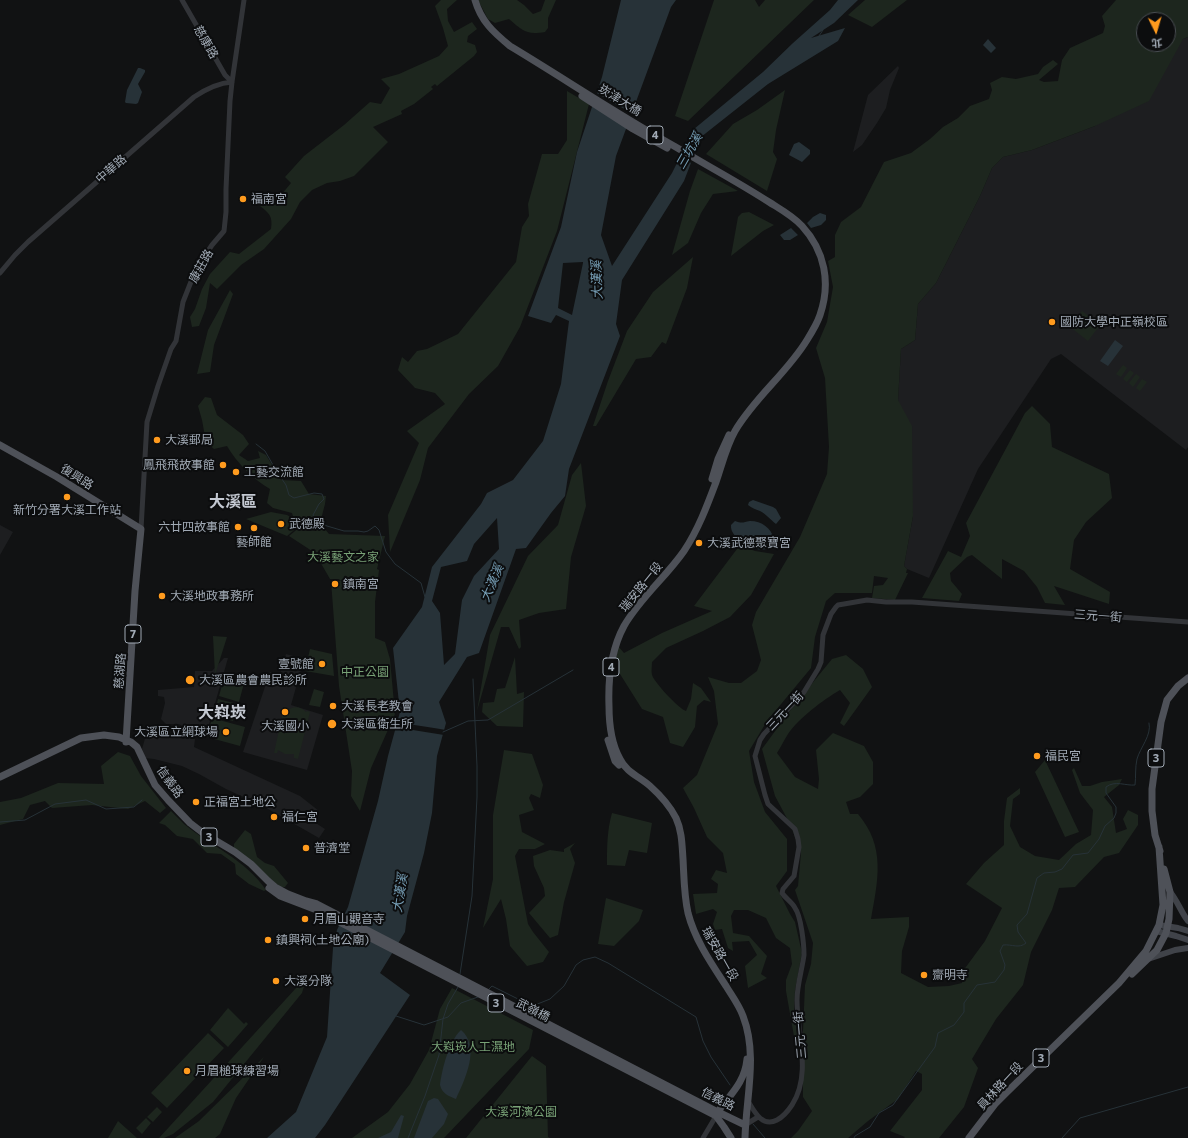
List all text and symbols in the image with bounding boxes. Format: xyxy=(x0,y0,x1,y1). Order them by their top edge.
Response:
north arrow xyxy=(1136,12,1176,52)
street label: 慈康路 xyxy=(191,23,221,61)
text: 北 xyxy=(1151,37,1163,50)
street label: 崁津大橋 xyxy=(596,81,644,119)
road number: 4 xyxy=(647,126,663,144)
water label: 三坑溪 xyxy=(672,130,706,172)
street label: 中華路 xyxy=(93,152,129,186)
place label: 福南宮 xyxy=(251,192,287,206)
marker: 福南宮 xyxy=(238,194,248,204)
street label: 康莊路 xyxy=(186,247,216,285)
water label: 大漢溪 xyxy=(589,260,605,300)
place label: 國防大學中正嶺校區 xyxy=(1060,315,1168,329)
marker: 國防大學中正嶺校區 xyxy=(1047,317,1057,327)
place label: 大溪郵局 xyxy=(165,433,213,447)
marker: 大溪郵局 xyxy=(152,435,162,445)
place label: 鳳飛飛故事館 xyxy=(143,458,215,472)
marker: 鳳飛飛故事館 xyxy=(218,460,228,470)
street label: 復興路 xyxy=(58,461,96,493)
place label: 工藝交流館 xyxy=(244,465,304,479)
marker: 工藝交流館 xyxy=(231,467,241,477)
marker: 新竹分署大溪工作站 xyxy=(62,492,72,502)
district label: 大溪區 xyxy=(209,492,257,512)
place label: 新竹分署大溪工作站 xyxy=(13,503,121,517)
place label: 武德殿 xyxy=(289,517,325,531)
marker: 武德殿 xyxy=(276,519,286,529)
place label: 六廿四故事館 xyxy=(158,520,230,534)
marker: 六廿四故事館 xyxy=(233,522,243,532)
marker: 藝師館 xyxy=(249,523,259,533)
place label: 藝師館 xyxy=(236,535,272,549)
place label: 大溪武德聚寶宮 xyxy=(707,536,791,550)
marker: 大溪武德聚寶宮 xyxy=(694,538,704,548)
park label: 大溪藝文之家 xyxy=(307,550,379,564)
street label: 瑞安路一段 xyxy=(617,559,665,615)
water label: 大漢溪 xyxy=(477,562,507,604)
place label: 鎮南宮 xyxy=(343,577,379,591)
marker: 鎮南宮 xyxy=(330,579,340,589)
place label: 大溪地政事務所 xyxy=(170,589,254,603)
marker: 大溪地政事務所 xyxy=(157,591,167,601)
street label: 三元一街 xyxy=(1074,607,1122,625)
road number: 7 xyxy=(125,625,141,643)
street label: 慈湖路 xyxy=(112,653,128,689)
place label: 壹號館 xyxy=(278,657,314,671)
road number: 4 xyxy=(603,658,619,676)
marker: 壹號館 xyxy=(317,659,327,669)
park label: 中正公園 xyxy=(341,665,389,679)
place label: 大溪區農會農民診所 xyxy=(199,673,307,687)
marker: 大溪區農會農民診所 xyxy=(184,674,196,686)
street label: 三元一街 xyxy=(763,689,807,733)
place label: 大溪長老教會 xyxy=(341,699,413,713)
marker: 大溪長老教會 xyxy=(328,701,338,711)
district label: 大嵙崁 xyxy=(198,703,246,723)
marker: 大溪國小 xyxy=(280,707,290,717)
place label: 大溪區衛生所 xyxy=(341,717,413,731)
marker: 大溪區衛生所 xyxy=(326,718,338,730)
place label: 大溪國小 xyxy=(261,719,309,733)
place label: 大溪區立網球場 xyxy=(134,725,218,739)
marker: 大溪區立網球場 xyxy=(221,727,231,737)
place label: 福民宮 xyxy=(1045,749,1081,763)
road number: 3 xyxy=(1148,749,1164,767)
marker: 福民宮 xyxy=(1032,751,1042,761)
street label: 信義路 xyxy=(154,763,186,801)
place label: 正福宮土地公 xyxy=(204,795,276,809)
marker: 正福宮土地公 xyxy=(191,797,201,807)
place label: 福仁宮 xyxy=(282,810,318,824)
marker: 福仁宮 xyxy=(269,812,279,822)
road number: 3 xyxy=(201,828,217,846)
place label: 普濟堂 xyxy=(314,841,350,855)
marker: 普濟堂 xyxy=(301,843,311,853)
water label: 大漢溪 xyxy=(389,873,411,913)
place label: 月眉山觀音寺 xyxy=(313,912,385,926)
marker: 月眉山觀音寺 xyxy=(300,914,310,924)
street label: 瑞安路一段 xyxy=(699,924,741,984)
place label: 鎮興祠(土地公廟) xyxy=(276,933,369,947)
marker: 鎮興祠(土地公廟) xyxy=(263,935,273,945)
place label: 齋明寺 xyxy=(932,968,968,982)
marker: 齋明寺 xyxy=(919,970,929,980)
place label: 大溪分隊 xyxy=(284,974,332,988)
marker: 大溪分隊 xyxy=(271,976,281,986)
road number: 3 xyxy=(488,994,504,1012)
street label: 武嶺橋 xyxy=(514,995,552,1025)
street label: 三元一街 xyxy=(791,1010,809,1060)
park label: 大嵙崁人工濕地 xyxy=(431,1040,515,1054)
road number: 3 xyxy=(1033,1049,1049,1067)
street label: 員林路一段 xyxy=(974,1059,1026,1113)
place label: 月眉槌球練習場 xyxy=(195,1064,279,1078)
marker: 月眉槌球練習場 xyxy=(182,1066,192,1076)
street label: 信義路 xyxy=(699,1084,737,1114)
park label: 大溪河濱公園 xyxy=(485,1105,557,1119)

